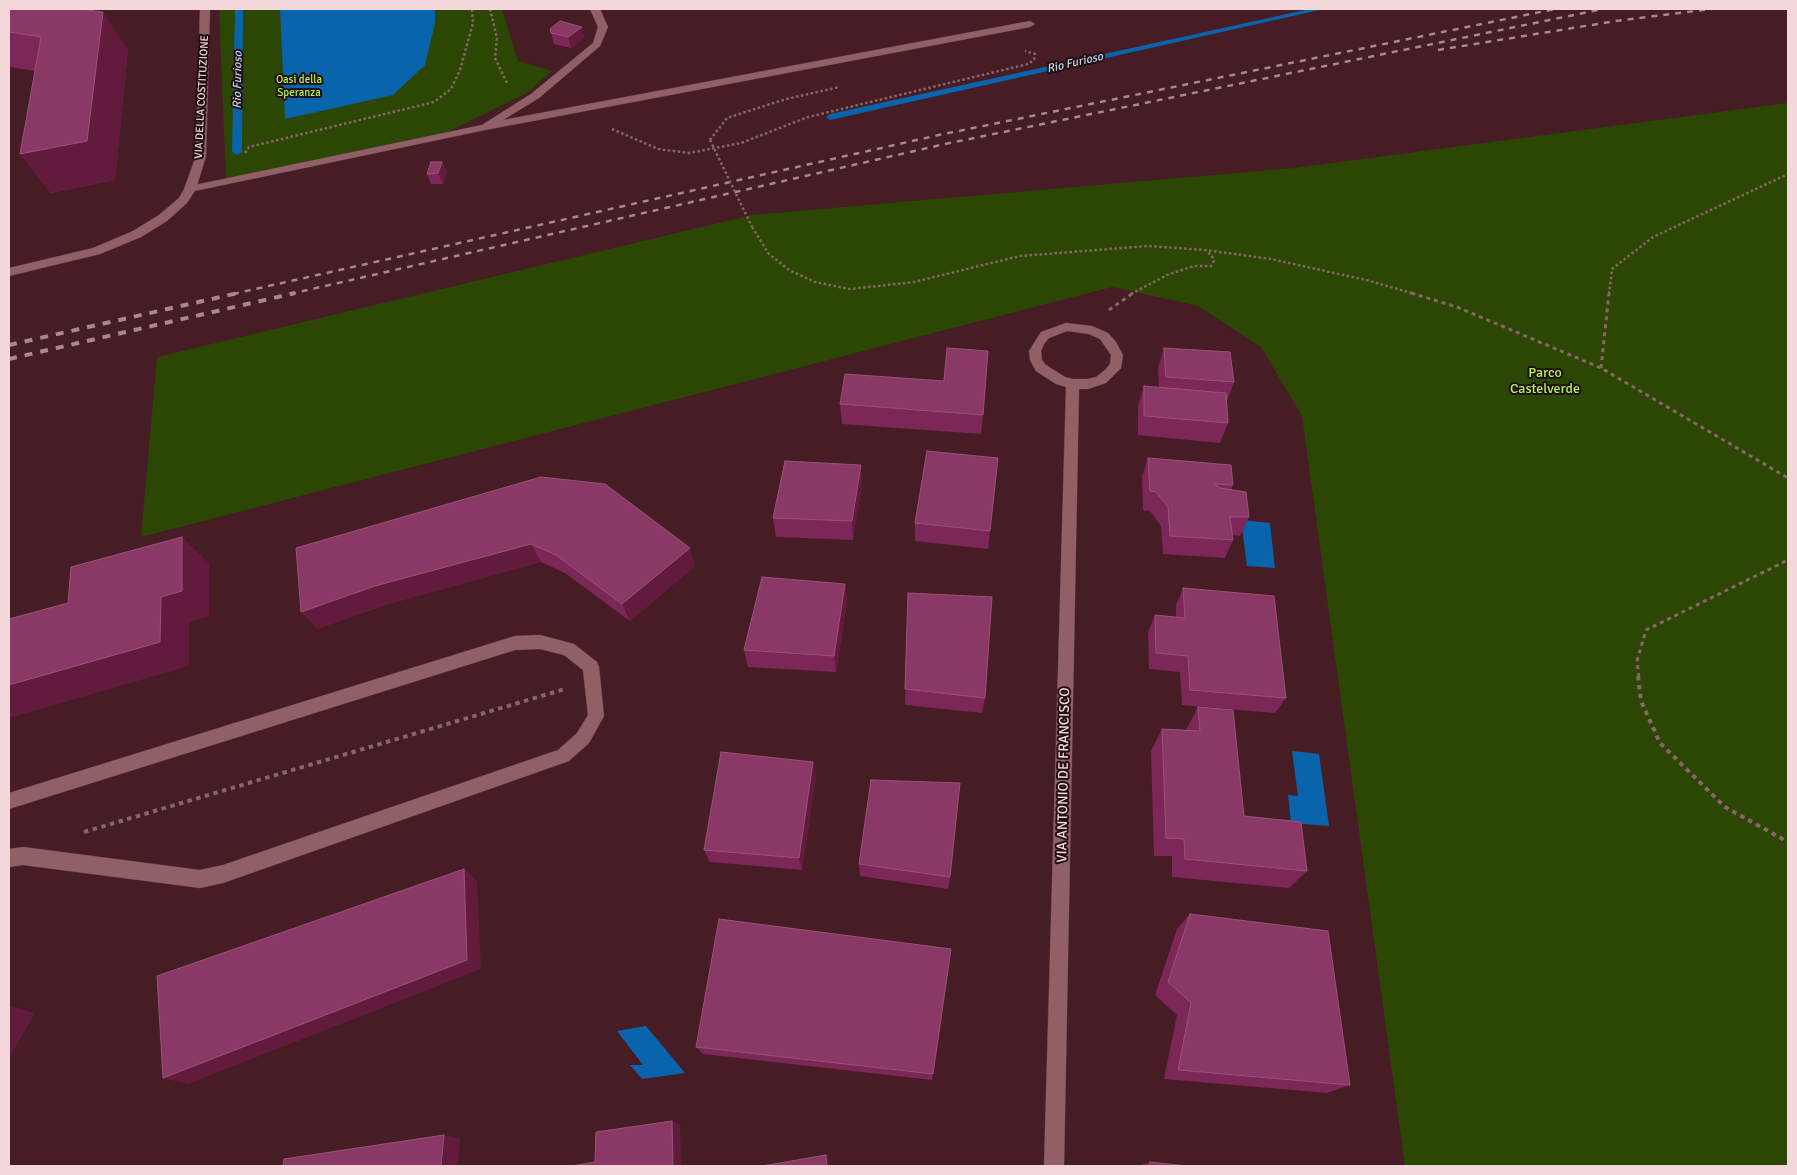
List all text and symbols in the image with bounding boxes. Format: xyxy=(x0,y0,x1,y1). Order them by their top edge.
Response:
street label: VIA DELLA COSTITUZIONE xyxy=(192,35,212,159)
water label: Rio Furioso xyxy=(1045,50,1105,76)
water label: Rio Furioso xyxy=(230,51,246,109)
park label: Oasi della Speranza xyxy=(276,73,322,99)
park label: Parco Castelverde xyxy=(1510,365,1580,398)
street label: VIA ANTONIO DE FRANCISCO xyxy=(1054,687,1074,863)

